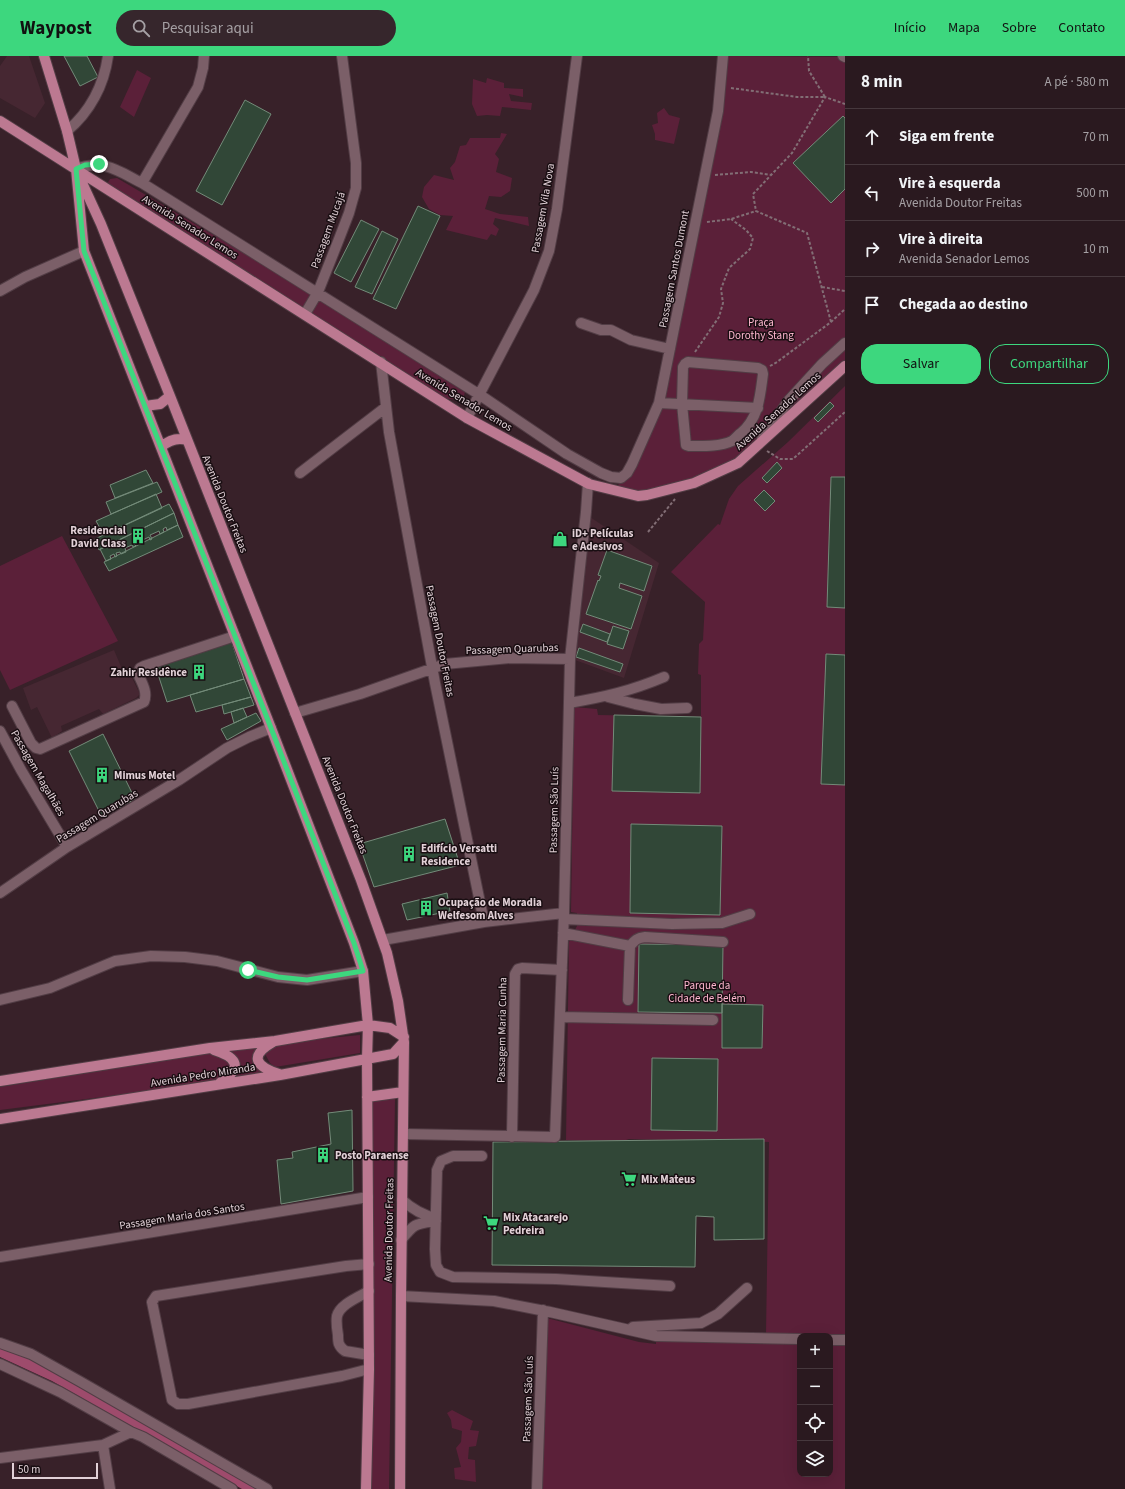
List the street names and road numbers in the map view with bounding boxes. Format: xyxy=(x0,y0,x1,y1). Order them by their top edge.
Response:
street label: Passagem Vila Nova xyxy=(528,162,558,254)
street label: Passagem Mucajá xyxy=(307,189,349,271)
street label: Avenida Senador Lemos xyxy=(139,191,241,263)
street label: Passagem Santos Dumont xyxy=(655,209,693,329)
street label: Avenida Senador Lemos xyxy=(413,365,515,435)
street label: Avenida Senador Lemos xyxy=(732,368,824,453)
street label: Avenida Doutor Freitas xyxy=(199,453,252,555)
street label: Passagem Doutor Freitas xyxy=(422,584,458,698)
street label: Passagem Quarubas xyxy=(465,640,559,658)
street label: Passagem Magalhães xyxy=(7,727,69,819)
street label: Avenida Doutor Freitas xyxy=(319,754,372,856)
street label: Passagem São Luís xyxy=(546,766,562,853)
street label: Passagem Quarubas xyxy=(53,785,141,846)
street label: Passagem Maria Cunha xyxy=(494,977,510,1083)
street label: Avenida Pedro Miranda xyxy=(150,1059,256,1091)
street label: Avenida Doutor Freitas xyxy=(381,1177,397,1282)
street label: Passagem Maria dos Santos xyxy=(118,1199,246,1233)
street label: Passagem São Luís xyxy=(519,1355,537,1442)

